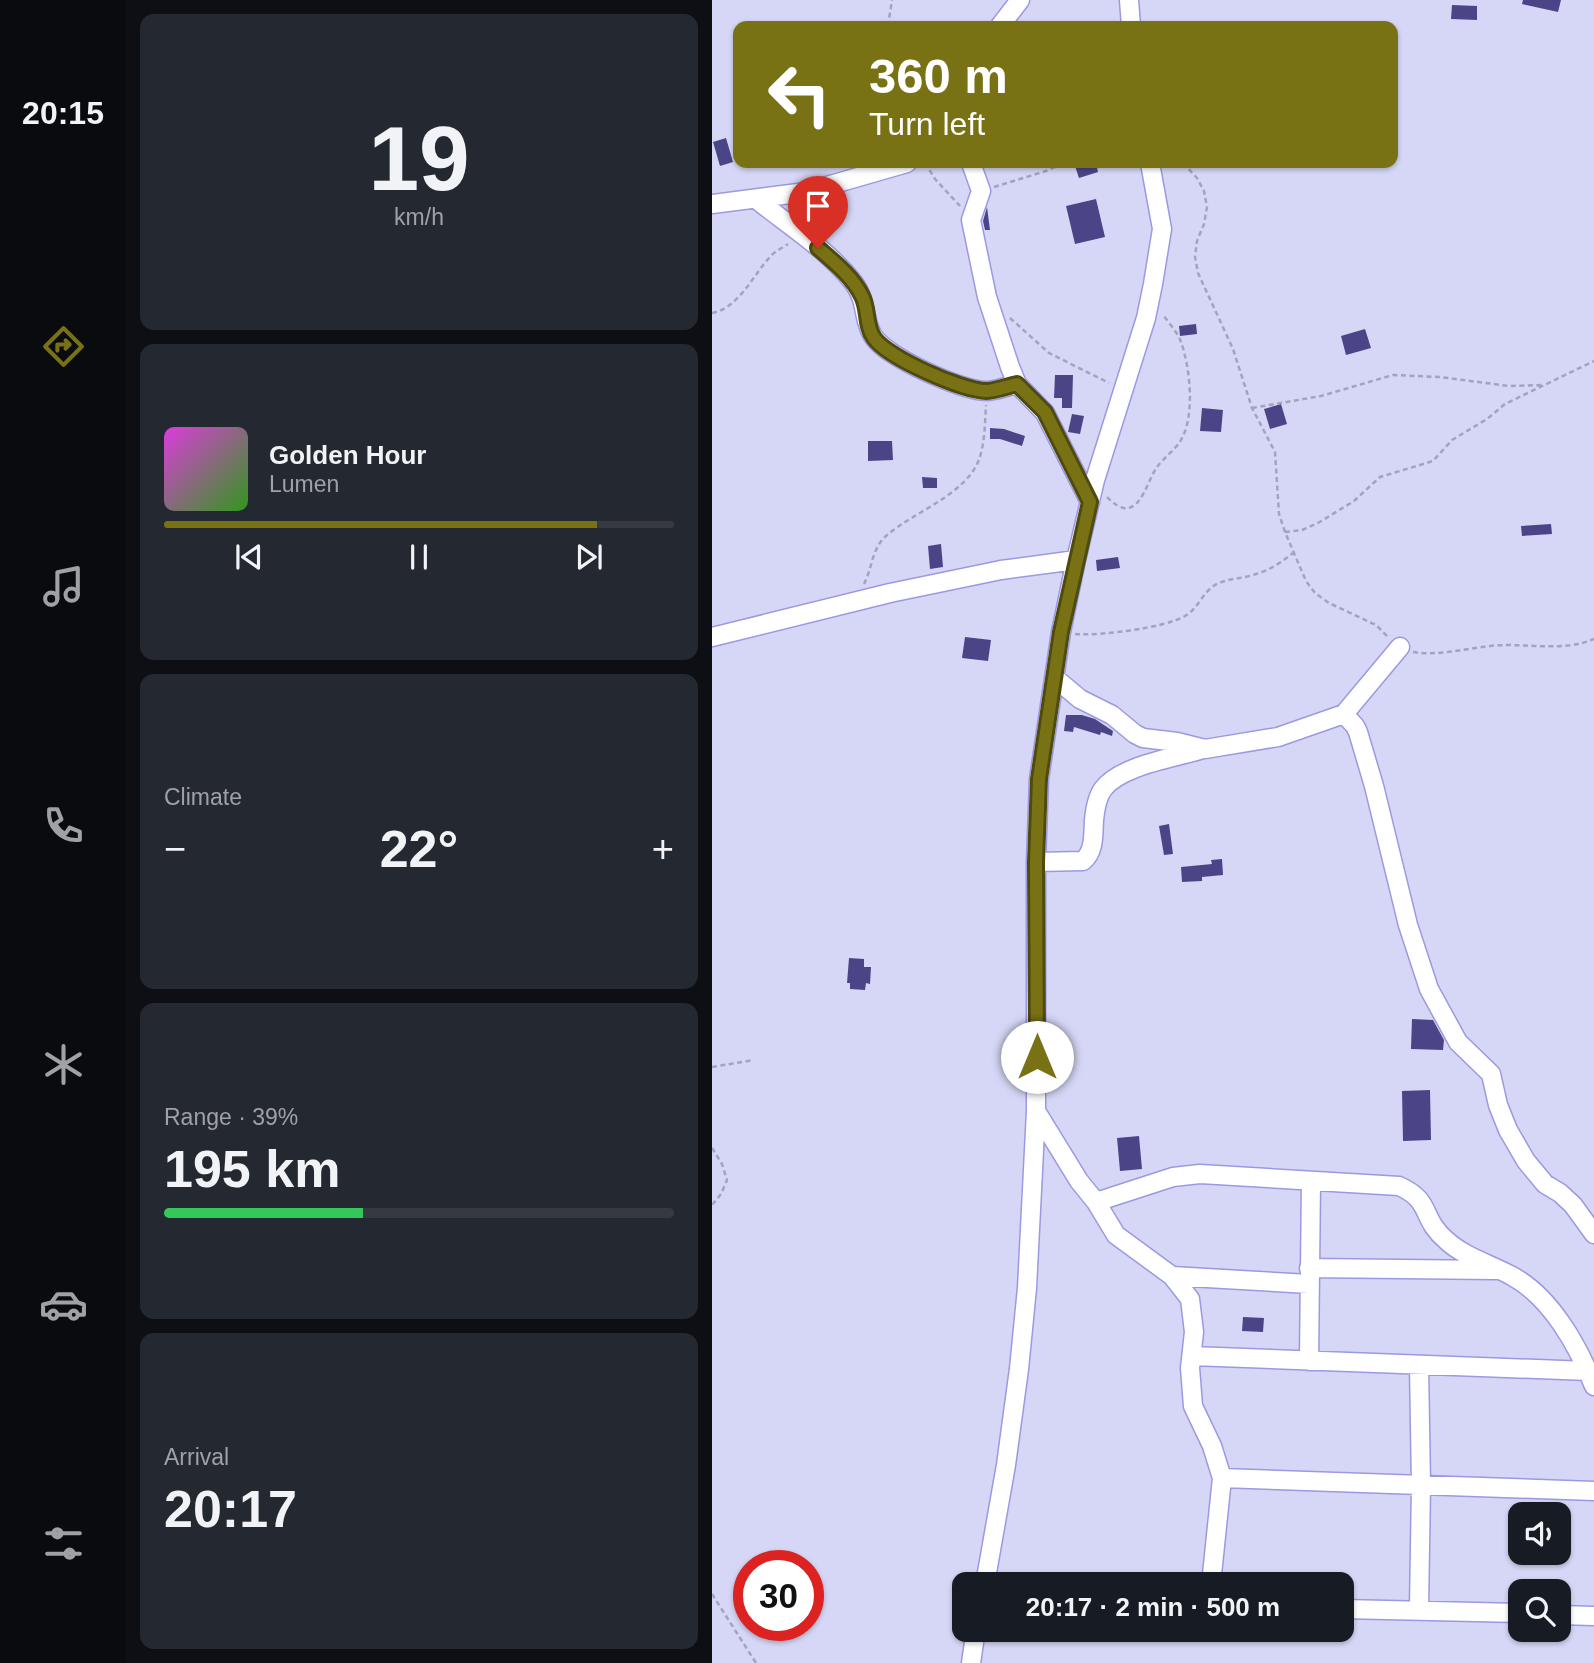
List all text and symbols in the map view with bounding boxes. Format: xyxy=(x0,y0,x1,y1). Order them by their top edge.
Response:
icon: left xyxy=(754,49,845,140)
text: 360 m xyxy=(869,49,1008,103)
text: 20:15 xyxy=(22,95,104,131)
text: Turn left xyxy=(869,106,985,142)
text: 19 xyxy=(368,108,470,209)
pin xyxy=(788,176,848,248)
icon: arrive xyxy=(799,187,837,225)
text: km/h xyxy=(394,204,444,230)
icon: directions xyxy=(39,322,88,371)
text: Golden Hour xyxy=(269,440,426,470)
text: Lumen xyxy=(269,471,339,497)
icon: previous xyxy=(230,538,268,576)
icon: pause xyxy=(400,538,438,576)
icon: next xyxy=(570,538,608,576)
icon: music xyxy=(39,562,88,611)
text: Climate xyxy=(164,784,242,810)
icon: phone xyxy=(39,801,88,850)
text: 22° xyxy=(380,820,458,878)
text: − xyxy=(164,828,186,870)
text: + xyxy=(652,828,674,870)
position arrow xyxy=(1000,1020,1074,1094)
icon: climate xyxy=(39,1040,88,1089)
text: Range · 39% xyxy=(164,1104,298,1130)
text: 195 km xyxy=(164,1140,340,1198)
icon: car xyxy=(39,1280,88,1329)
text: Arrival xyxy=(164,1444,229,1470)
text: 20:17 xyxy=(164,1480,297,1538)
map controls xyxy=(1508,1502,1571,1642)
button: sound xyxy=(1508,1502,1571,1565)
icon: filters xyxy=(39,1519,88,1568)
speed limit sign: 30 xyxy=(733,1550,824,1641)
button: search xyxy=(1508,1579,1571,1642)
text: 20:17 · 2 min · 500 m xyxy=(1026,1592,1280,1622)

